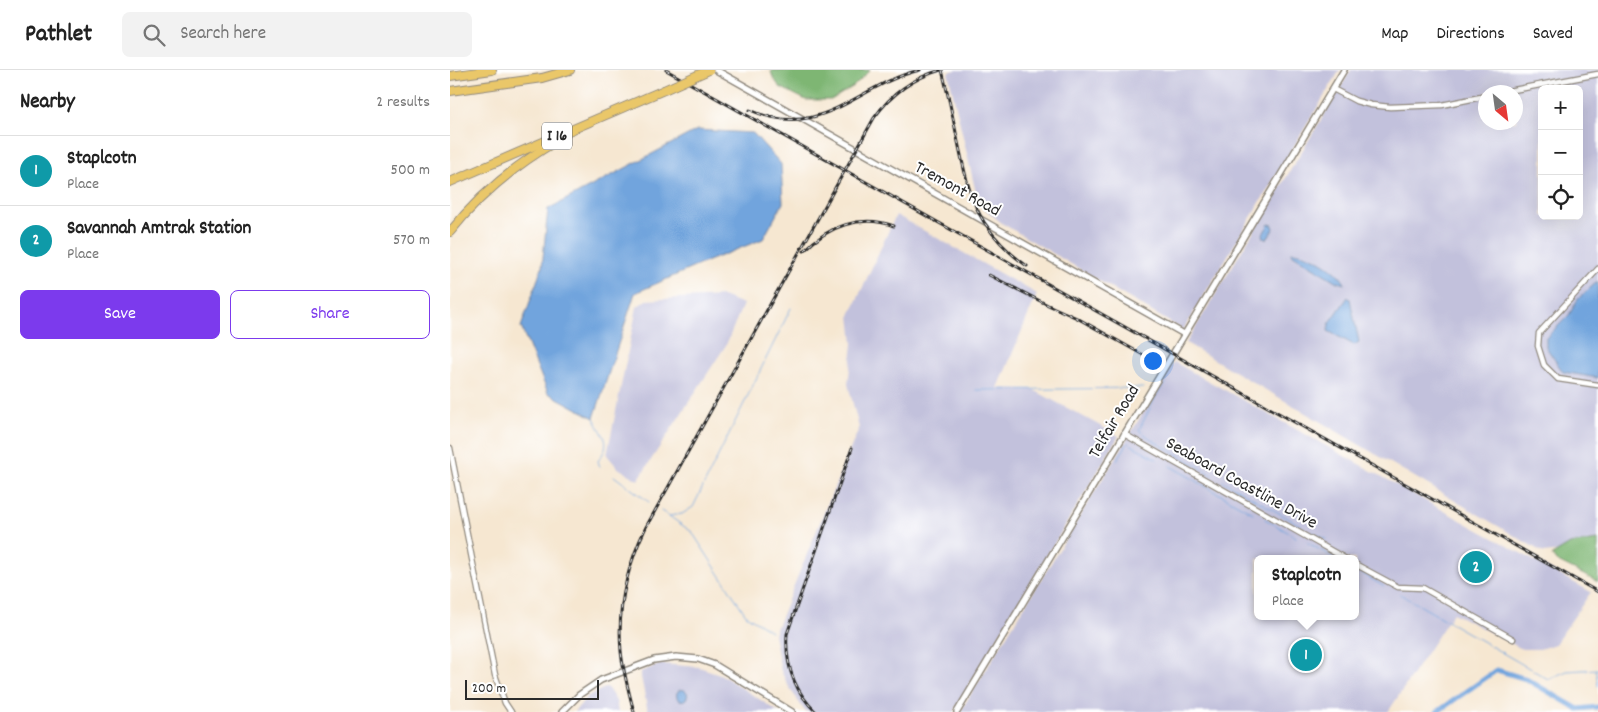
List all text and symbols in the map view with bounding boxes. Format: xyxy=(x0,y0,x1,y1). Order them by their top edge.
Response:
search box xyxy=(122,12,472,57)
text: Pathlet xyxy=(25,18,92,52)
icon: search xyxy=(140,21,168,49)
text: Search here xyxy=(180,21,266,48)
text: Map xyxy=(1381,22,1408,47)
text: Directions xyxy=(1436,22,1505,47)
text: Saved xyxy=(1533,22,1573,47)
north arrow xyxy=(1478,85,1523,130)
map controls xyxy=(1538,85,1583,220)
button: + xyxy=(1538,85,1583,130)
text: Nearby xyxy=(20,88,75,118)
text: 2 results xyxy=(376,91,430,114)
road number: I 16 xyxy=(542,122,572,150)
button: − xyxy=(1538,130,1583,175)
text: Staplcotn xyxy=(67,146,136,173)
street label: Tremont Road xyxy=(909,156,1005,224)
text: 1 xyxy=(34,159,38,182)
text: 500 m xyxy=(390,159,430,182)
text: Place xyxy=(67,173,99,196)
button: locate xyxy=(1538,175,1583,220)
text: Savannah Amtrak Station xyxy=(67,216,251,243)
text: 2 xyxy=(33,229,40,252)
text: 570 m xyxy=(393,229,430,252)
text: Place xyxy=(67,243,99,266)
button: Save xyxy=(20,290,220,339)
button: Share xyxy=(230,290,430,339)
your location xyxy=(1140,348,1166,374)
street label: Telfair Road xyxy=(1083,380,1147,464)
street label: Seaboard Coastline Drive xyxy=(1161,432,1321,536)
pin: 2 xyxy=(1460,548,1492,586)
popup xyxy=(1254,555,1359,620)
text: Staplcotn xyxy=(1272,563,1341,590)
text: Place xyxy=(1272,590,1304,613)
pin: 1 xyxy=(1290,636,1322,674)
scale bar xyxy=(465,677,599,700)
text: 200 m xyxy=(472,679,506,699)

